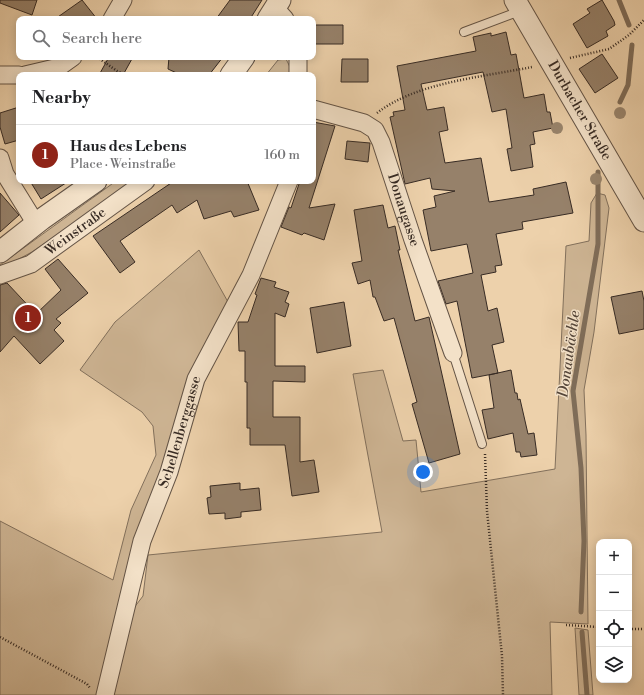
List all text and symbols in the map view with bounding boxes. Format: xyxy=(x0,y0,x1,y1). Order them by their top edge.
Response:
search box xyxy=(16,16,316,60)
icon: search xyxy=(30,27,52,49)
text: Search here xyxy=(62,29,142,48)
street label: Durbacher Straße xyxy=(543,58,616,164)
text: Nearby xyxy=(32,87,91,109)
text: Haus des Lebens xyxy=(70,137,186,156)
text: 1 xyxy=(42,147,48,163)
text: 160 m xyxy=(264,147,300,163)
text: Place · Weinstraße xyxy=(70,156,176,172)
street label: Donaugasse xyxy=(383,171,424,249)
street label: Weinstraße xyxy=(41,204,110,260)
pin: 1 xyxy=(15,303,41,333)
water label: Donaubächle xyxy=(553,309,585,400)
street label: Schellenberggasse xyxy=(155,374,205,491)
your location xyxy=(413,462,433,482)
map controls xyxy=(596,539,632,683)
button: + xyxy=(596,539,632,575)
button: − xyxy=(596,575,632,611)
button: locate xyxy=(596,611,632,647)
button: layers xyxy=(596,647,632,683)

